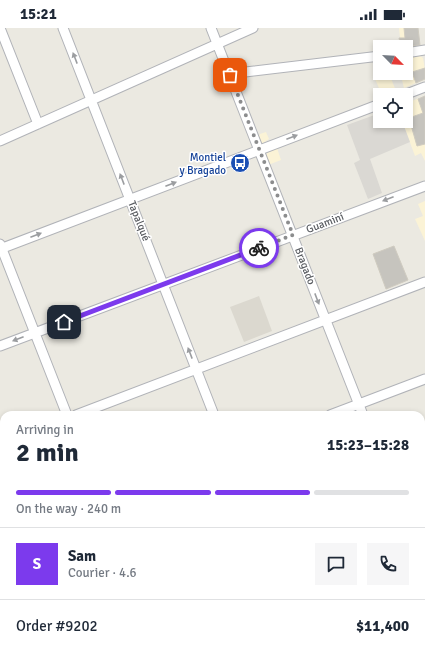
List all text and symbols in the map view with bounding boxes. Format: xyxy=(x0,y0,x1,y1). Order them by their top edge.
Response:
text: 15:21 xyxy=(20,5,57,23)
north arrow xyxy=(373,40,413,80)
map controls xyxy=(373,40,413,128)
one-way arrow xyxy=(72,52,78,64)
pin xyxy=(213,58,247,92)
icon: bag xyxy=(219,64,241,86)
button: locate xyxy=(373,88,413,128)
one-way arrow xyxy=(287,134,299,140)
place label: Montiel y Bragado xyxy=(180,151,226,177)
bus stop icon: Montiel y Bragado xyxy=(229,152,251,174)
one-way arrow xyxy=(119,173,125,185)
one-way arrow xyxy=(165,180,177,186)
one-way arrow xyxy=(382,197,394,203)
street label: Tapalqué xyxy=(125,199,153,243)
street label: Guaminí xyxy=(304,210,346,236)
courier xyxy=(239,228,279,268)
one-way arrow xyxy=(31,232,43,238)
icon: bike xyxy=(248,237,270,259)
street label: Bragado xyxy=(292,246,318,287)
one-way arrow xyxy=(314,294,320,306)
pin xyxy=(47,305,81,339)
icon: home xyxy=(53,311,75,333)
one-way arrow xyxy=(12,337,24,343)
one-way arrow xyxy=(187,346,193,358)
text: Arriving in xyxy=(16,422,74,438)
text: 15:23–15:28 xyxy=(327,436,409,454)
text: 2 min xyxy=(16,437,79,469)
text: On the way · 240 m xyxy=(16,501,121,517)
button: chat xyxy=(315,543,357,585)
button: phone xyxy=(367,543,409,585)
text: Sam xyxy=(68,547,96,565)
text: S xyxy=(33,555,41,573)
text: Courier · 4.6 xyxy=(68,565,137,581)
text: Order #9202 xyxy=(16,617,98,635)
text: $11,400 xyxy=(356,617,409,635)

